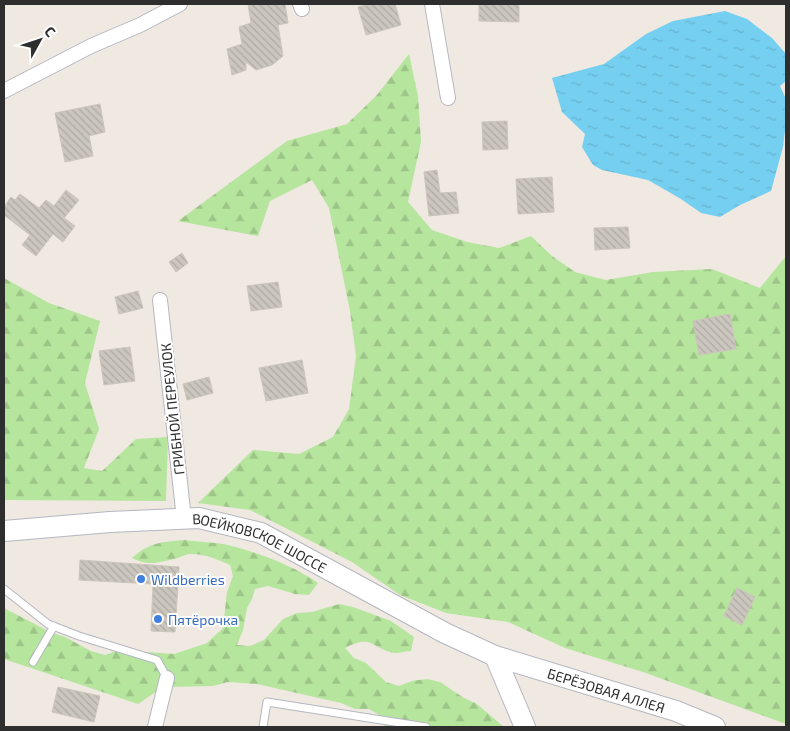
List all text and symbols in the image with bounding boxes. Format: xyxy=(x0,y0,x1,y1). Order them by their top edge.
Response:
north arrow xyxy=(15,15,65,65)
text: С xyxy=(41,23,59,40)
street label: ГРИБНОЙ ПЕРЕУЛОК xyxy=(157,342,187,476)
street label: ВОЕЙКОВСКОЕ ШОССЕ xyxy=(192,509,330,576)
place label: Wildberries xyxy=(151,571,225,588)
marker: Wildberries xyxy=(135,573,147,585)
place label: Пятёрочка xyxy=(168,611,238,628)
marker: Пятёрочка xyxy=(152,613,164,625)
street label: БЕРЁЗОВАЯ АЛЛЕЯ xyxy=(545,664,667,716)

